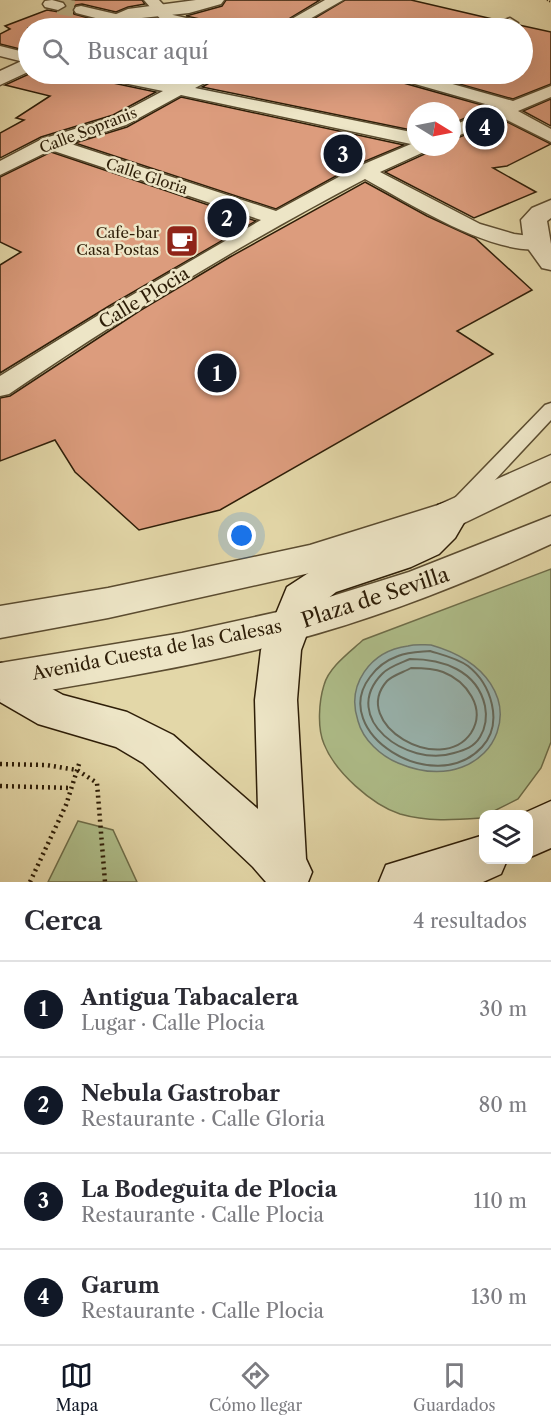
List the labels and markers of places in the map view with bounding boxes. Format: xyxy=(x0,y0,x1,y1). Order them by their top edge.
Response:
pin: 4 xyxy=(466,104,504,150)
pin: 3 xyxy=(324,132,362,176)
pin: 2 xyxy=(208,196,246,240)
place label: Cafe-bar Casa Postas xyxy=(76,223,160,259)
cafe icon: Cafe-bar Casa Postas xyxy=(164,223,200,259)
pin: 1 xyxy=(198,350,236,395)

